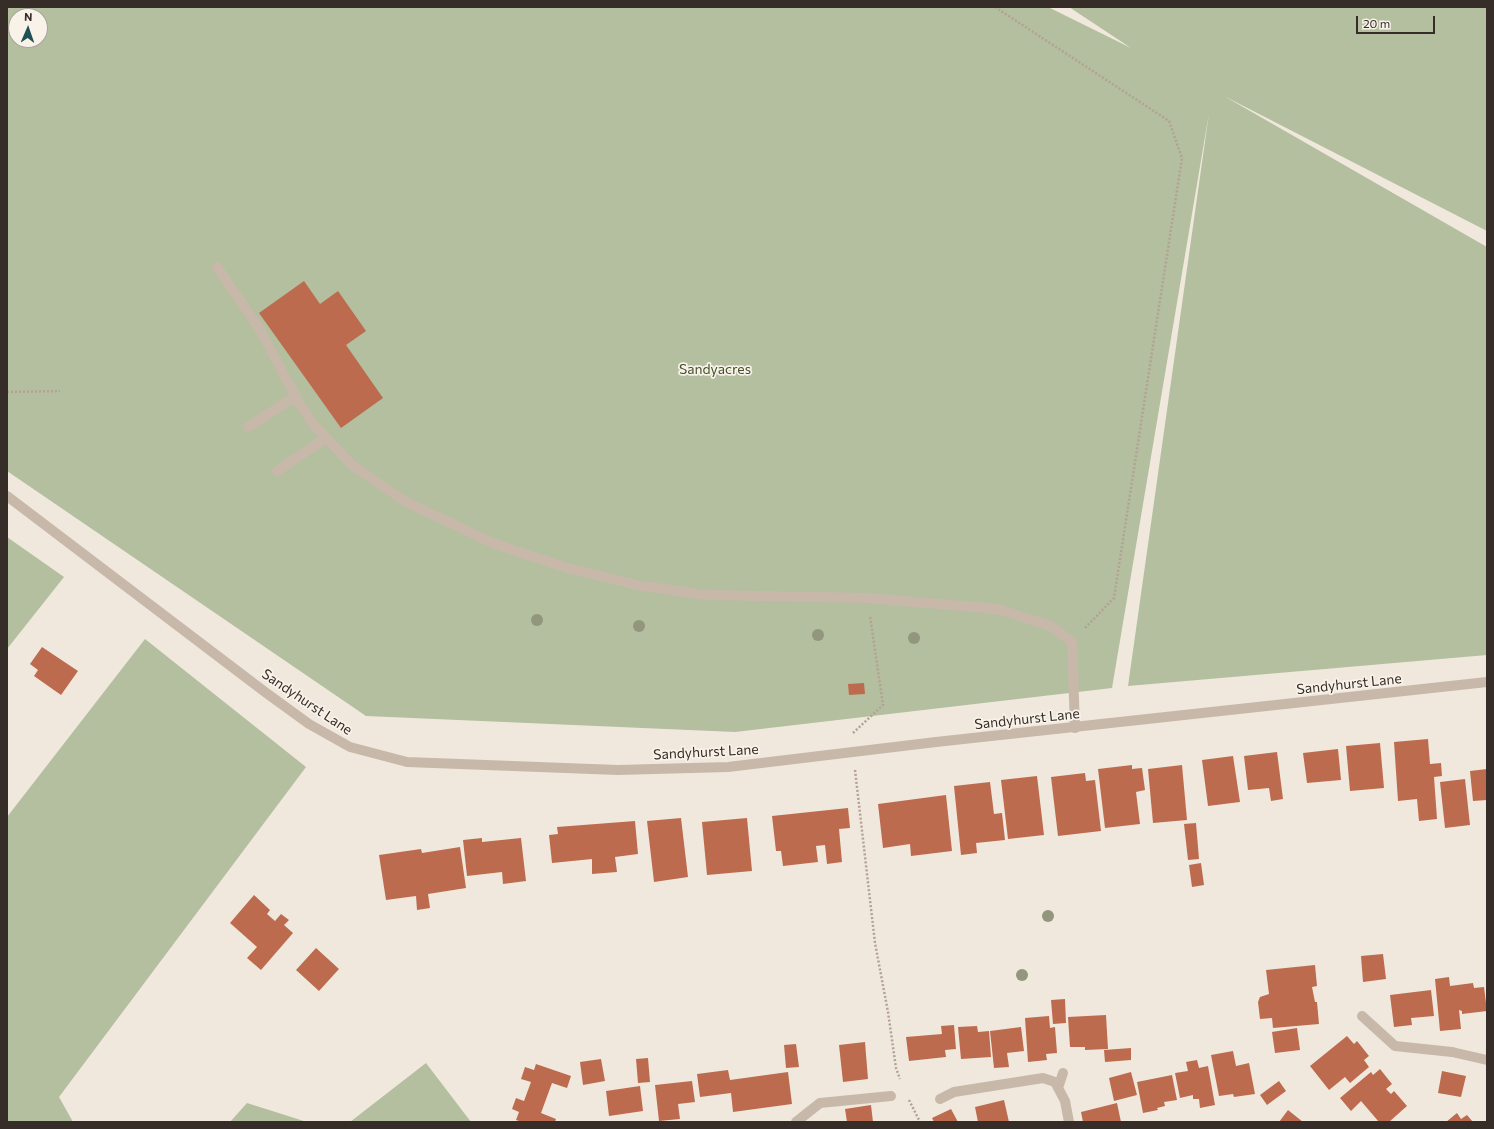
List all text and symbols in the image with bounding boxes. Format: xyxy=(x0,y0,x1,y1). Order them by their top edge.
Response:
north arrow xyxy=(8,8,48,48)
scale bar xyxy=(1358,8,1437,34)
text: N xyxy=(24,10,33,23)
text: 20 m xyxy=(1363,16,1390,30)
park label: Sandyacres xyxy=(679,361,751,377)
street label: Sandyhurst Lane xyxy=(259,666,355,738)
street label: Sandyhurst Lane xyxy=(1296,670,1402,698)
street label: Sandyhurst Lane xyxy=(974,705,1080,733)
street label: Sandyhurst Lane xyxy=(653,741,759,763)

